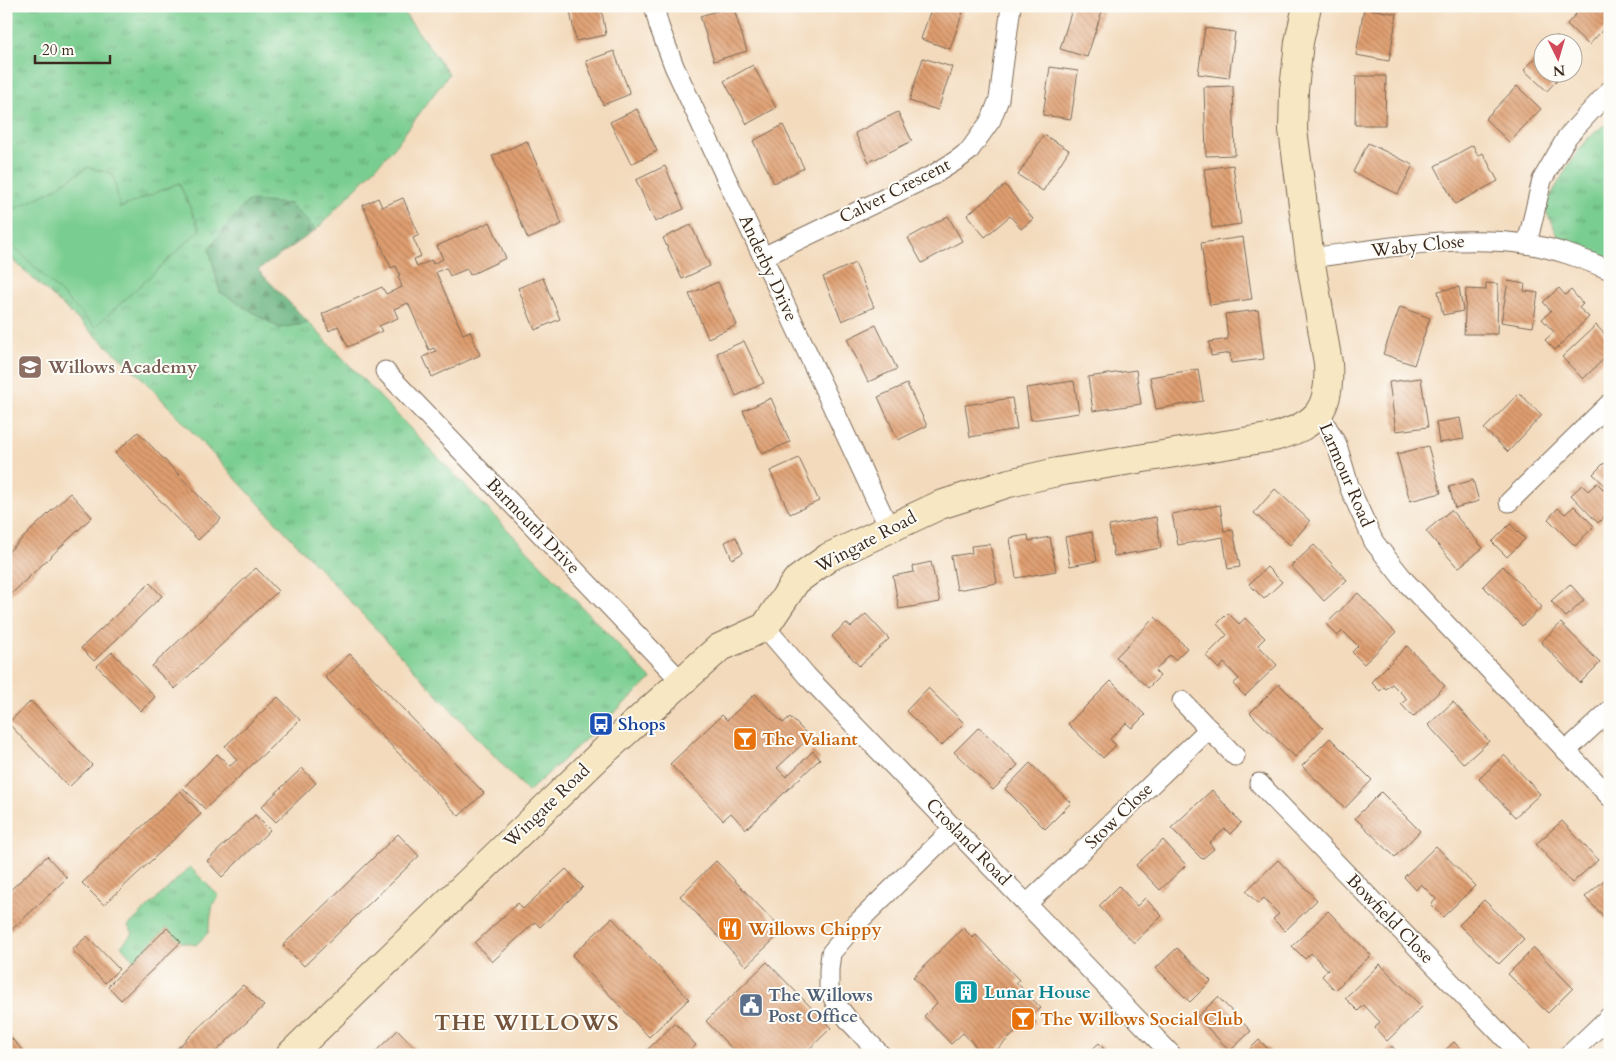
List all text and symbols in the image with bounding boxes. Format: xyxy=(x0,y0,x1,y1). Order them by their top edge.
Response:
scale bar xyxy=(35,32,110,64)
north arrow xyxy=(1534,32,1584,82)
text: 20 m xyxy=(42,40,74,60)
text: N xyxy=(1552,60,1566,80)
street label: Calver Crescent xyxy=(835,152,955,230)
street label: Anderby Drive xyxy=(732,211,804,325)
street label: Waby Close xyxy=(1369,229,1466,263)
school or university icon: Willows Academy xyxy=(17,354,43,380)
place label: Willows Academy xyxy=(47,355,198,380)
street label: Larmour Road xyxy=(1313,419,1379,531)
street label: Barmouth Drive xyxy=(480,472,586,580)
street label: Wingate Road xyxy=(810,505,921,580)
bus stop icon: Shops xyxy=(588,711,614,737)
place label: Shops xyxy=(618,712,666,737)
bar icon: The Valiant xyxy=(732,726,758,752)
place label: The Valiant xyxy=(762,727,858,752)
street label: Wingate Road xyxy=(498,758,596,854)
street label: Stow Close xyxy=(1079,777,1159,855)
street label: Crosland Road xyxy=(920,793,1016,891)
street label: Bowfield Close xyxy=(1341,869,1439,969)
restaurant icon: Willows Chippy xyxy=(717,916,743,942)
place label: Willows Chippy xyxy=(747,917,882,942)
building icon: Lunar House xyxy=(953,979,979,1005)
place label: Lunar House xyxy=(984,980,1091,1005)
place label: The Willows Post Office xyxy=(768,983,873,1029)
public building icon: The Willows Post Office xyxy=(738,992,764,1018)
bar icon: The Willows Social Club xyxy=(1010,1006,1036,1032)
place label: The Willows Social Club xyxy=(1040,1007,1243,1032)
district label: THE WILLOWS xyxy=(434,1008,620,1038)

